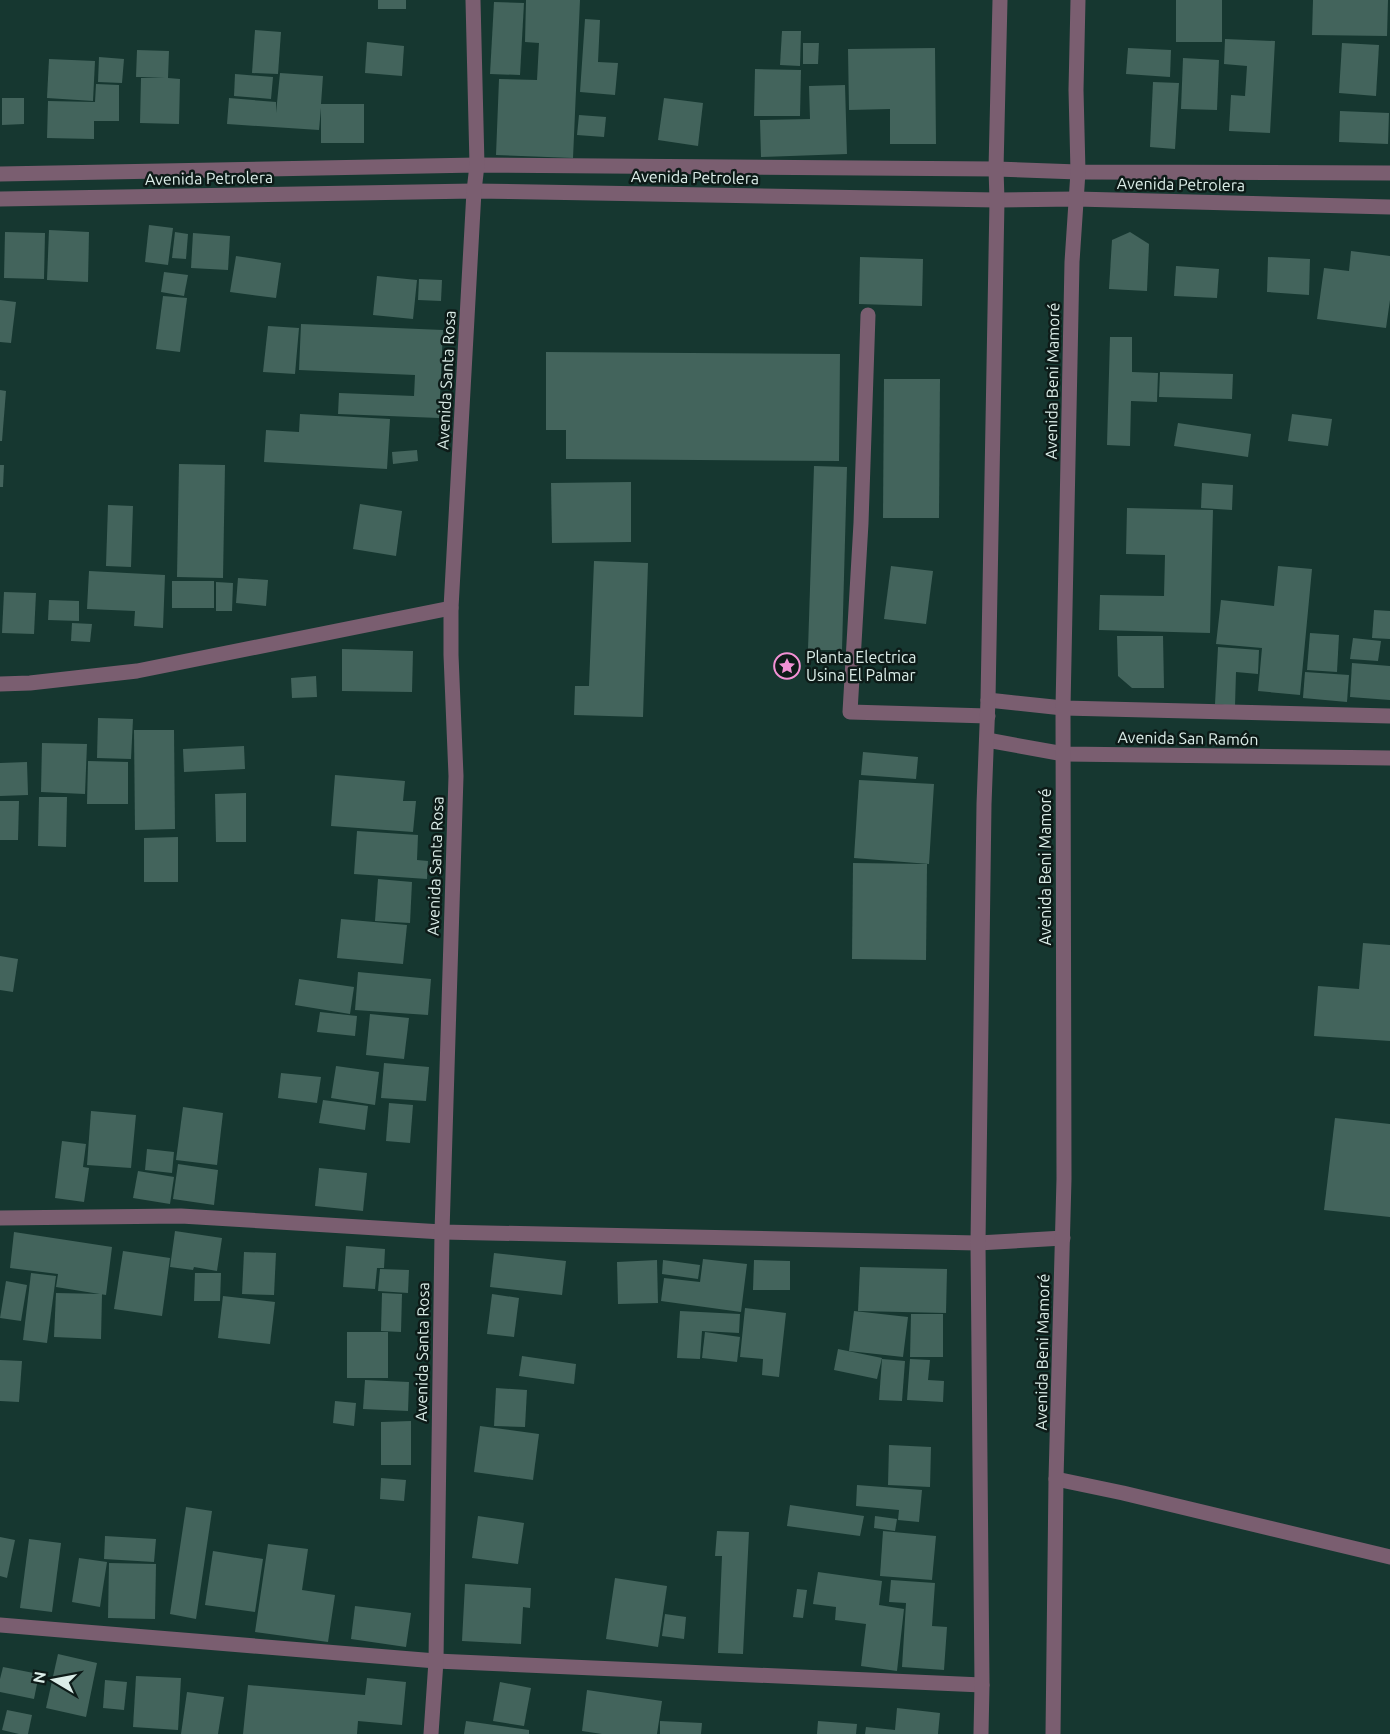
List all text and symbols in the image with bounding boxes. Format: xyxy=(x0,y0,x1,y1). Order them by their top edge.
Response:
street label: Avenida Petrolera xyxy=(631,167,759,187)
street label: Avenida Petrolera xyxy=(145,168,273,188)
street label: Avenida Petrolera xyxy=(1117,174,1245,194)
street label: Avenida Beni Mamoré xyxy=(1042,302,1062,460)
street label: Avenida Santa Rosa xyxy=(433,310,459,450)
place label: Planta Electrica Usina El Palmar xyxy=(806,648,917,684)
place icon: Planta Electrica Usina El Palmar xyxy=(772,651,802,681)
street label: Avenida San Ramón xyxy=(1117,728,1259,748)
street label: Avenida Beni Mamoré xyxy=(1036,789,1054,945)
street label: Avenida Santa Rosa xyxy=(424,796,446,936)
street label: Avenida Beni Mamoré xyxy=(1032,1273,1052,1431)
street label: Avenida Santa Rosa xyxy=(412,1282,432,1422)
north arrow xyxy=(24,1650,84,1710)
text: N xyxy=(29,1670,49,1685)

